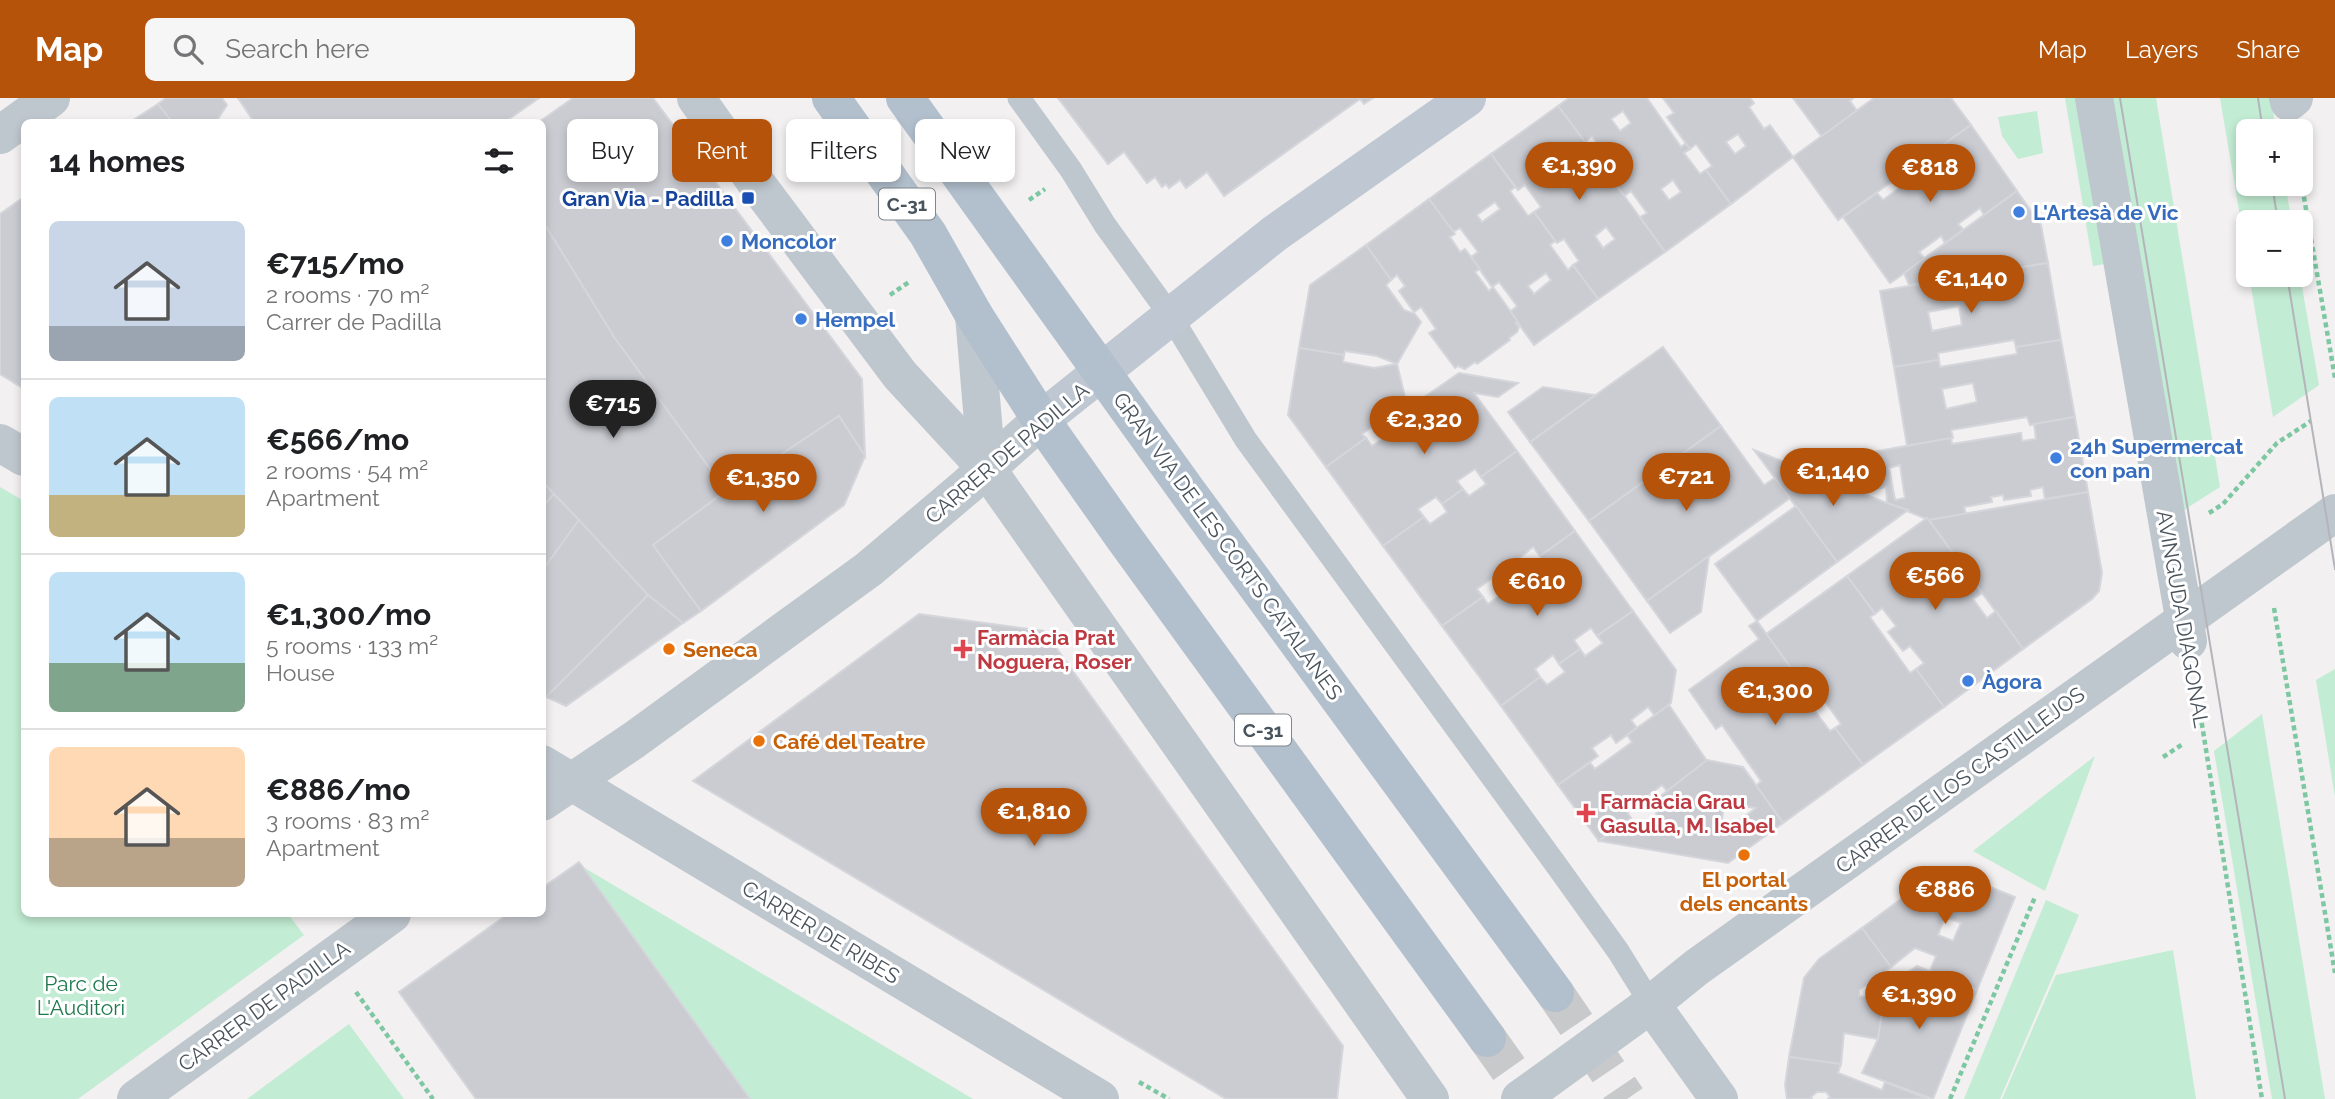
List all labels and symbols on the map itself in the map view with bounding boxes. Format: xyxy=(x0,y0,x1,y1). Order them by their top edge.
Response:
pin: €1,390 xyxy=(1522,142,1636,202)
pin: €818 xyxy=(1889,144,1971,204)
place label: Gran Via - Padilla xyxy=(562,186,734,211)
road number: C-31 xyxy=(879,188,935,220)
marker: Gran Via - Padilla xyxy=(740,190,756,206)
place label: L'Artesà de Vic xyxy=(2033,200,2179,225)
marker: L'Artesà de Vic xyxy=(2011,204,2027,220)
place label: Moncolor xyxy=(741,229,836,254)
marker: Moncolor xyxy=(719,233,735,249)
pin: €1,140 xyxy=(1914,256,2028,315)
place label: Hempel xyxy=(815,307,895,332)
marker: Hempel xyxy=(793,311,809,327)
street label: CARRER DE PADILLA xyxy=(920,377,1094,529)
pin: €715 xyxy=(572,380,654,440)
street label: GRAN VIA DE LES CORTS CATALANES xyxy=(1108,388,1348,705)
pin: €2,320 xyxy=(1367,396,1481,456)
place label: 24h Supermercat con pan xyxy=(2070,434,2243,483)
pin: €1,140 xyxy=(1776,448,1890,508)
marker: 24h Supermercat con pan xyxy=(2048,450,2064,466)
pin: €1,350 xyxy=(706,454,820,514)
pin: €721 xyxy=(1645,454,1727,513)
street label: AVINGUDA DIAGONAL xyxy=(2152,508,2214,730)
pin: €566 xyxy=(1894,552,1976,612)
pin: €610 xyxy=(1496,559,1578,618)
place label: Farmàcia Prat Noguera, Roser xyxy=(977,625,1132,674)
place label: Seneca xyxy=(683,637,758,662)
marker: Seneca xyxy=(661,641,677,657)
marker: Farmàcia Prat Noguera, Roser xyxy=(955,641,971,657)
pin: €1,300 xyxy=(1718,668,1832,727)
place label: Àgora xyxy=(1982,669,2042,694)
marker: Àgora xyxy=(1960,673,1976,689)
street label: CARRER DE LOS CASTILLEJOS xyxy=(1831,681,2089,879)
road number: C-31 xyxy=(1235,715,1291,746)
place label: Café del Teatre xyxy=(773,729,926,754)
marker: Café del Teatre xyxy=(751,733,767,749)
pin: €1,810 xyxy=(977,788,1091,848)
place label: Farmàcia Grau Gasulla, M. Isabel xyxy=(1600,789,1775,838)
marker: Farmàcia Grau Gasulla, M. Isabel xyxy=(1578,805,1594,821)
marker: El portal dels encants xyxy=(1736,847,1752,863)
pin: €886 xyxy=(1904,866,1986,926)
place label: El portal dels encants xyxy=(1680,867,1808,916)
street label: CARRER DE RIBES xyxy=(738,875,904,989)
street label: CARRER DE PADILLA xyxy=(173,935,355,1077)
park label: Parc de L'Auditori xyxy=(37,971,125,1020)
pin: €1,390 xyxy=(1862,972,1976,1031)

